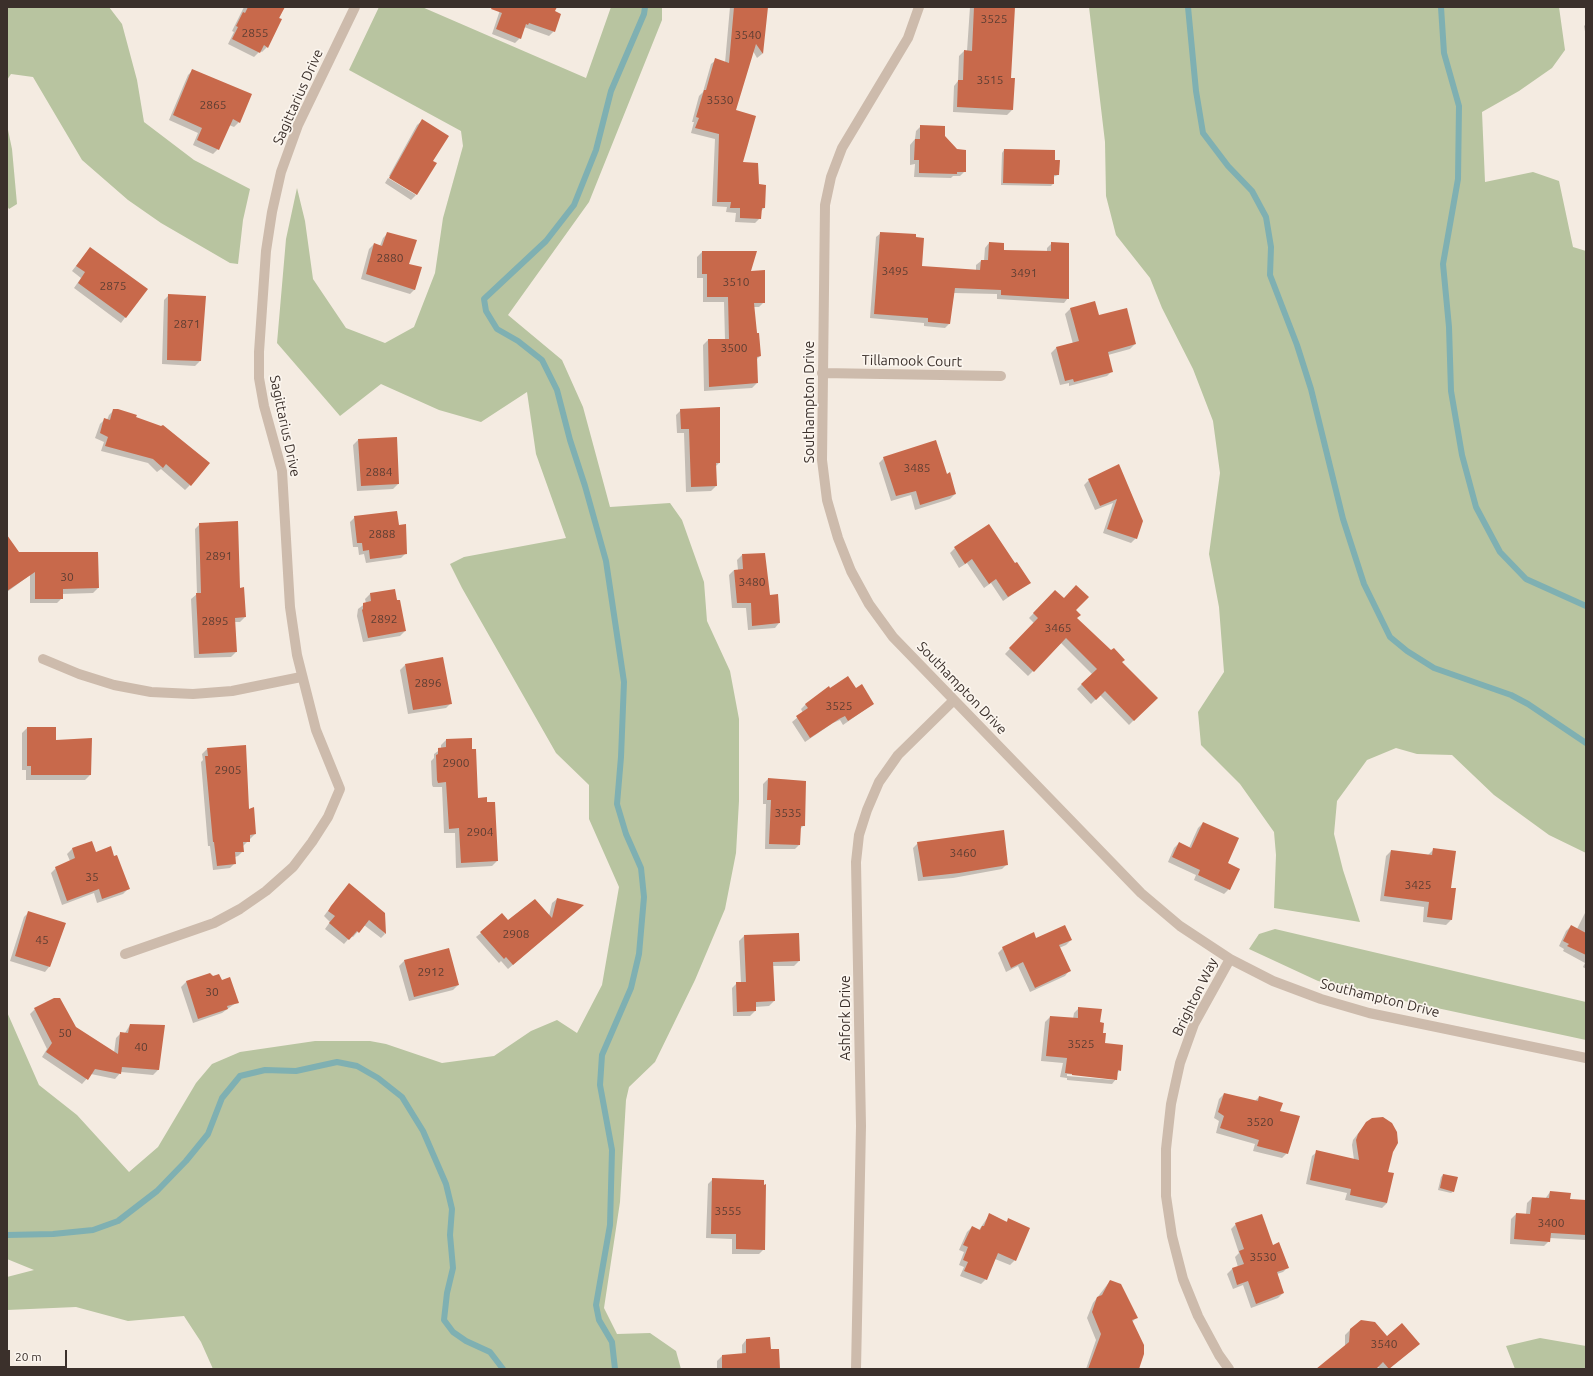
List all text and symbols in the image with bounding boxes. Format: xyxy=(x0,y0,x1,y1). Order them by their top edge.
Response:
house number: 3525 xyxy=(980,12,1008,26)
house number: 2855 xyxy=(241,26,269,40)
house number: 3540 xyxy=(734,28,762,42)
street label: Sagittarius Drive xyxy=(269,46,327,148)
house number: 3515 xyxy=(976,73,1004,87)
house number: 3530 xyxy=(706,93,734,107)
house number: 2865 xyxy=(199,98,227,112)
house number: 2880 xyxy=(376,251,404,265)
house number: 3495 xyxy=(881,264,909,278)
house number: 3491 xyxy=(1010,266,1038,280)
house number: 3510 xyxy=(722,275,750,289)
house number: 2875 xyxy=(99,279,127,293)
house number: 2871 xyxy=(173,317,201,331)
house number: 3500 xyxy=(720,341,748,355)
street label: Southampton Drive xyxy=(801,341,817,463)
street label: Tillamook Court xyxy=(862,352,962,370)
street label: Sagittarius Drive xyxy=(266,374,304,478)
house number: 3485 xyxy=(903,461,931,475)
house number: 2884 xyxy=(365,465,393,479)
house number: 2888 xyxy=(368,527,396,541)
house number: 2891 xyxy=(205,549,233,563)
house number: 30 xyxy=(60,570,74,584)
house number: 3480 xyxy=(738,575,766,589)
house number: 2892 xyxy=(370,612,398,626)
house number: 2895 xyxy=(201,614,229,628)
house number: 3465 xyxy=(1044,621,1072,635)
street label: Southampton Drive xyxy=(913,638,1011,738)
house number: 2896 xyxy=(414,676,442,690)
house number: 3525 xyxy=(825,699,853,713)
house number: 2900 xyxy=(442,756,470,770)
house number: 2905 xyxy=(214,763,242,777)
house number: 3535 xyxy=(774,806,802,820)
house number: 2904 xyxy=(466,825,494,839)
house number: 3460 xyxy=(949,846,977,860)
house number: 35 xyxy=(85,870,99,884)
house number: 3425 xyxy=(1404,878,1432,892)
house number: 2908 xyxy=(502,927,530,941)
house number: 45 xyxy=(35,933,49,947)
street label: Brighton Way xyxy=(1169,955,1221,1039)
house number: 2912 xyxy=(417,965,445,979)
street label: Ashfork Drive xyxy=(837,975,853,1061)
street label: Southampton Drive xyxy=(1319,975,1441,1021)
house number: 30 xyxy=(205,985,219,999)
house number: 50 xyxy=(58,1026,72,1040)
house number: 3525 xyxy=(1067,1037,1095,1051)
house number: 40 xyxy=(134,1040,148,1054)
house number: 3520 xyxy=(1246,1115,1274,1129)
house number: 3555 xyxy=(714,1204,742,1218)
house number: 3400 xyxy=(1537,1216,1565,1230)
house number: 3530 xyxy=(1249,1250,1277,1264)
house number: 3540 xyxy=(1370,1337,1398,1351)
scale bar xyxy=(10,1342,69,1368)
text: 20 m xyxy=(15,1350,42,1363)

